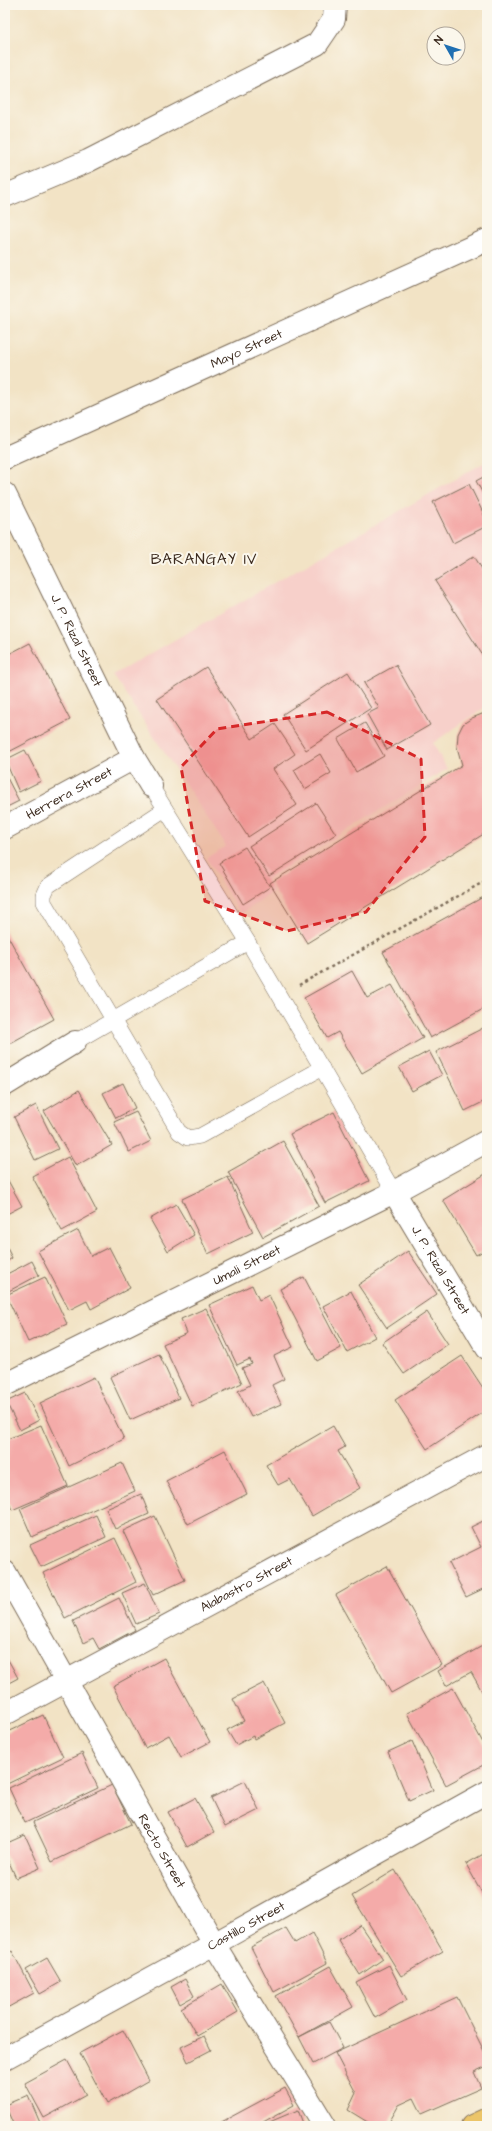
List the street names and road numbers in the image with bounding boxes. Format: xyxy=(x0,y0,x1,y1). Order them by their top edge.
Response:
street label: Mayo Street xyxy=(208,324,286,373)
street label: J. P. Rizal Street xyxy=(46,591,107,690)
street label: Herrera Street xyxy=(23,762,116,824)
street label: J. P. Rizal Street xyxy=(407,1222,475,1319)
street label: Umali Street xyxy=(210,1240,284,1289)
street label: Alabastro Street xyxy=(197,1552,296,1617)
street label: Recto Street xyxy=(134,1811,190,1892)
street label: Castillo Street xyxy=(204,1897,289,1955)

